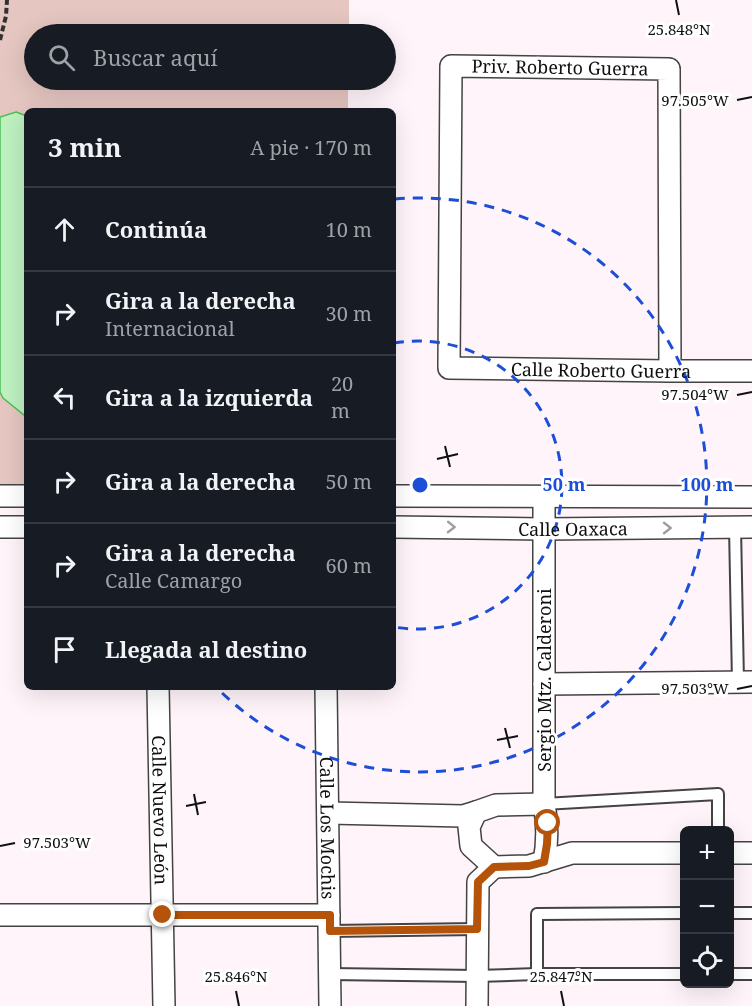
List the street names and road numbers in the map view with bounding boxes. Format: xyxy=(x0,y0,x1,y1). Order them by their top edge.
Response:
street label: Priv. Roberto Guerra xyxy=(471,53,649,81)
street label: Calle Roberto Guerra xyxy=(511,357,691,383)
street label: Calle Oaxaca xyxy=(518,516,628,541)
street label: Sergio Mtz. Calderoni xyxy=(532,588,556,772)
street label: Calle Nuevo León xyxy=(147,735,174,886)
street label: Calle Los Mochis xyxy=(315,757,341,899)

